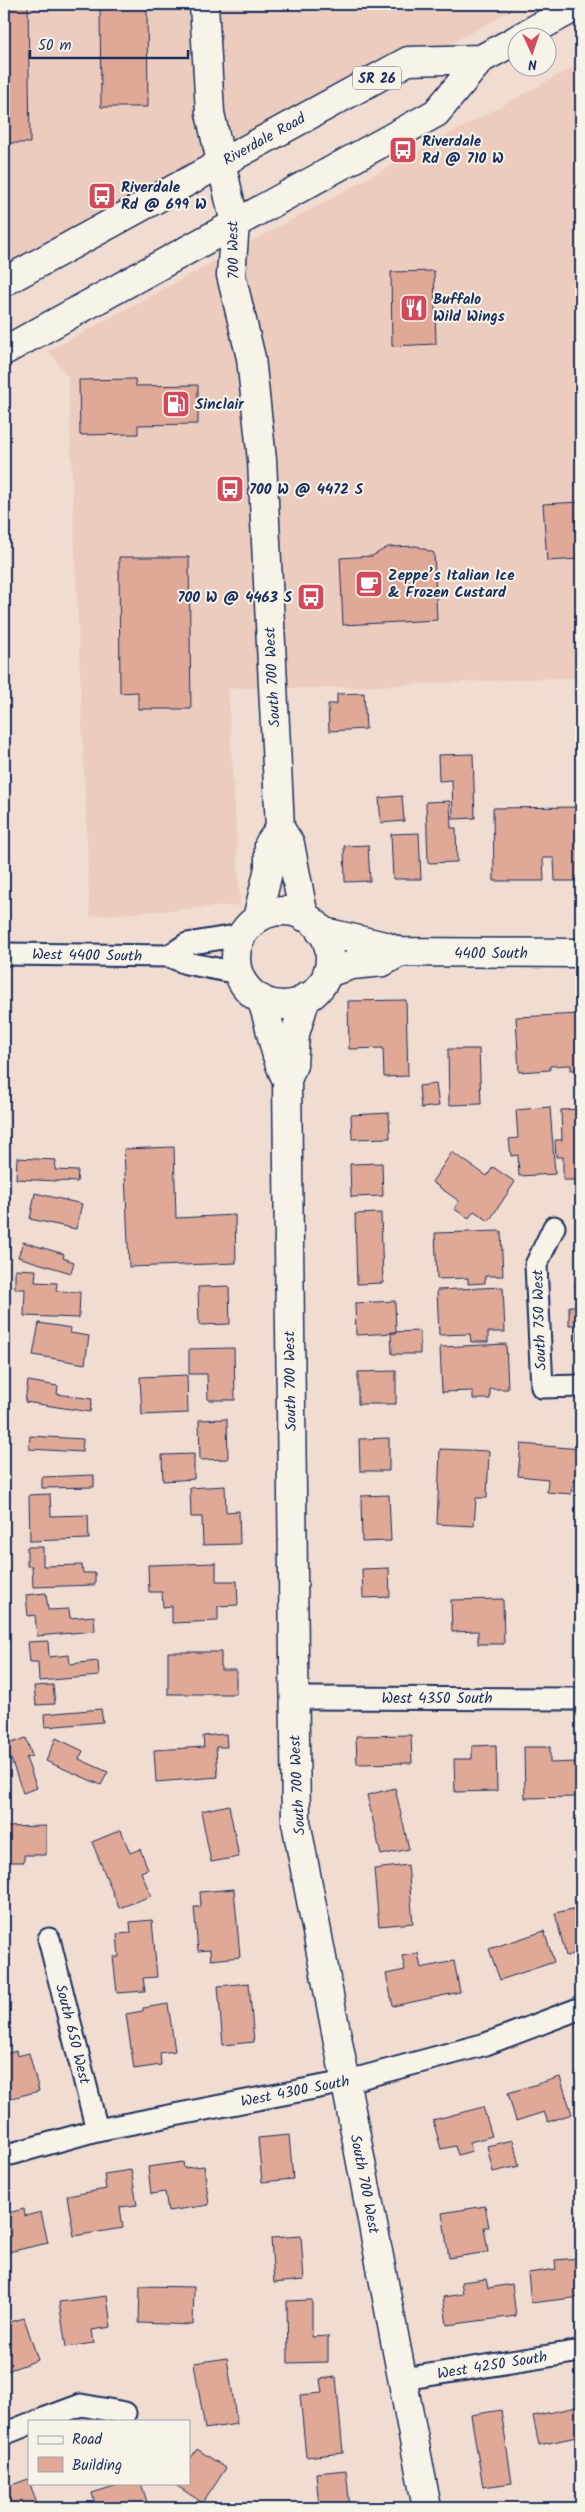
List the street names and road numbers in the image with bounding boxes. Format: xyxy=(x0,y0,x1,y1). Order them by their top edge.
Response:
road number: SR 26 xyxy=(353,66,401,90)
street label: Riverdale Road xyxy=(219,107,311,173)
street label: 700 West xyxy=(221,220,247,279)
street label: South 700 West xyxy=(258,626,288,728)
street label: 4400 South xyxy=(454,942,528,966)
street label: West 4400 South xyxy=(32,943,142,969)
street label: South 750 West xyxy=(526,1269,554,1371)
street label: South 700 West xyxy=(278,1330,304,1431)
street label: West 4350 South xyxy=(382,1687,492,1711)
street label: South 700 West xyxy=(283,1734,313,1836)
street label: South 650 West xyxy=(48,1982,96,2087)
street label: West 4300 South xyxy=(239,2070,352,2114)
street label: South 700 West xyxy=(343,2133,385,2236)
street label: West 4250 South xyxy=(435,2345,549,2387)

